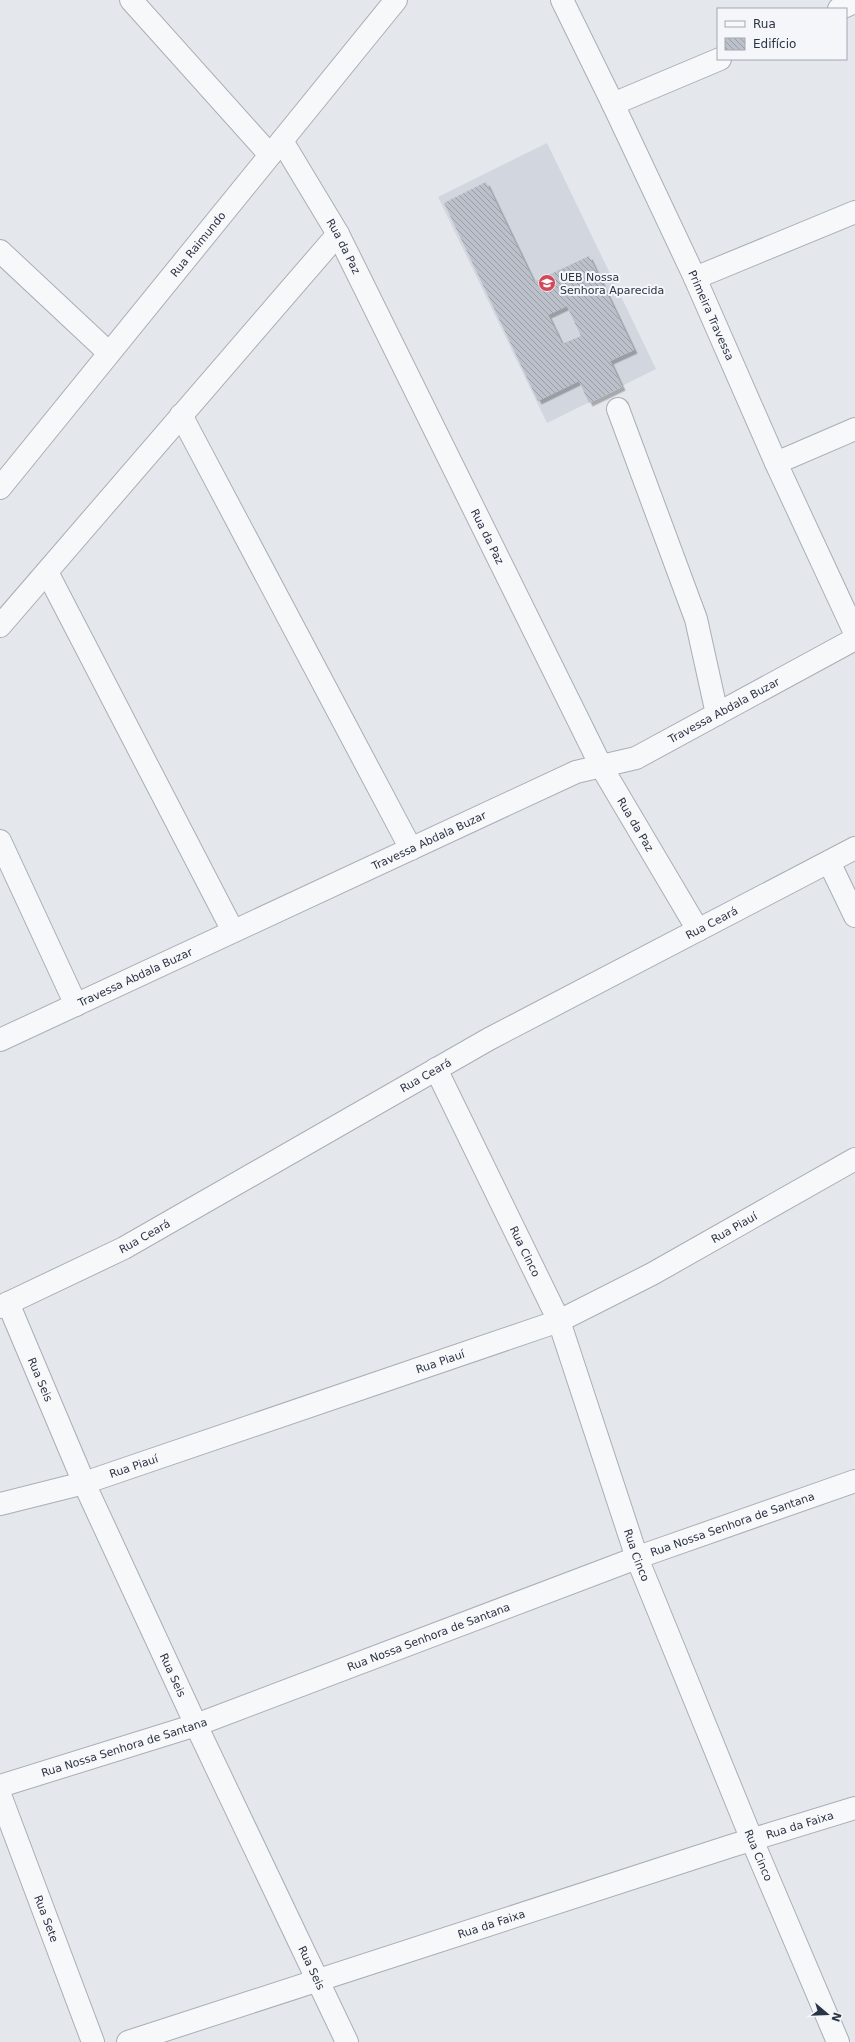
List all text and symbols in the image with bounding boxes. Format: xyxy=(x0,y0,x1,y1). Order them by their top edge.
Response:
legend xyxy=(717,8,847,60)
text: Rua xyxy=(753,17,776,31)
text: Edifício xyxy=(753,37,796,51)
street label: Rua Raimundo xyxy=(168,209,229,280)
street label: Rua da Paz xyxy=(323,217,363,276)
street label: Primeira Travessa xyxy=(685,268,736,363)
place label: UEB Nossa Senhora Aparecida xyxy=(560,271,664,297)
school or university icon: UEB Nossa Senhora Aparecida xyxy=(537,273,557,293)
street label: Rua da Paz xyxy=(468,507,506,567)
street label: Travessa Abdala Buzar xyxy=(665,675,782,747)
street label: Rua da Paz xyxy=(614,796,656,854)
street label: Travessa Abdala Buzar xyxy=(369,809,489,874)
street label: Rua Ceará xyxy=(684,904,740,942)
street label: Travessa Abdala Buzar xyxy=(75,945,195,1010)
street label: Rua Ceará xyxy=(398,1056,454,1095)
street label: Rua Piauí xyxy=(709,1209,760,1246)
street label: Rua Ceará xyxy=(117,1217,173,1256)
street label: Rua Cinco xyxy=(507,1224,543,1279)
street label: Rua Piauí xyxy=(414,1347,467,1376)
street label: Rua Seis xyxy=(25,1356,55,1404)
street label: Rua Piauí xyxy=(108,1452,161,1481)
street label: Rua Nossa Senhora de Santana xyxy=(649,1490,816,1559)
street label: Rua Cinco xyxy=(621,1527,652,1584)
street label: Rua Nossa Senhora de Santana xyxy=(346,1601,512,1674)
street label: Rua Seis xyxy=(157,1651,188,1700)
street label: Rua Nossa Senhora de Santana xyxy=(40,1715,209,1780)
street label: Rua da Faixa xyxy=(765,1809,835,1842)
street label: Rua Cinco xyxy=(741,1828,775,1883)
street label: Rua Sete xyxy=(31,1893,61,1944)
street label: Rua da Faixa xyxy=(456,1907,527,1941)
street label: Rua Seis xyxy=(295,1944,327,1992)
north arrow xyxy=(807,1994,847,2034)
text: N xyxy=(828,2011,844,2024)

